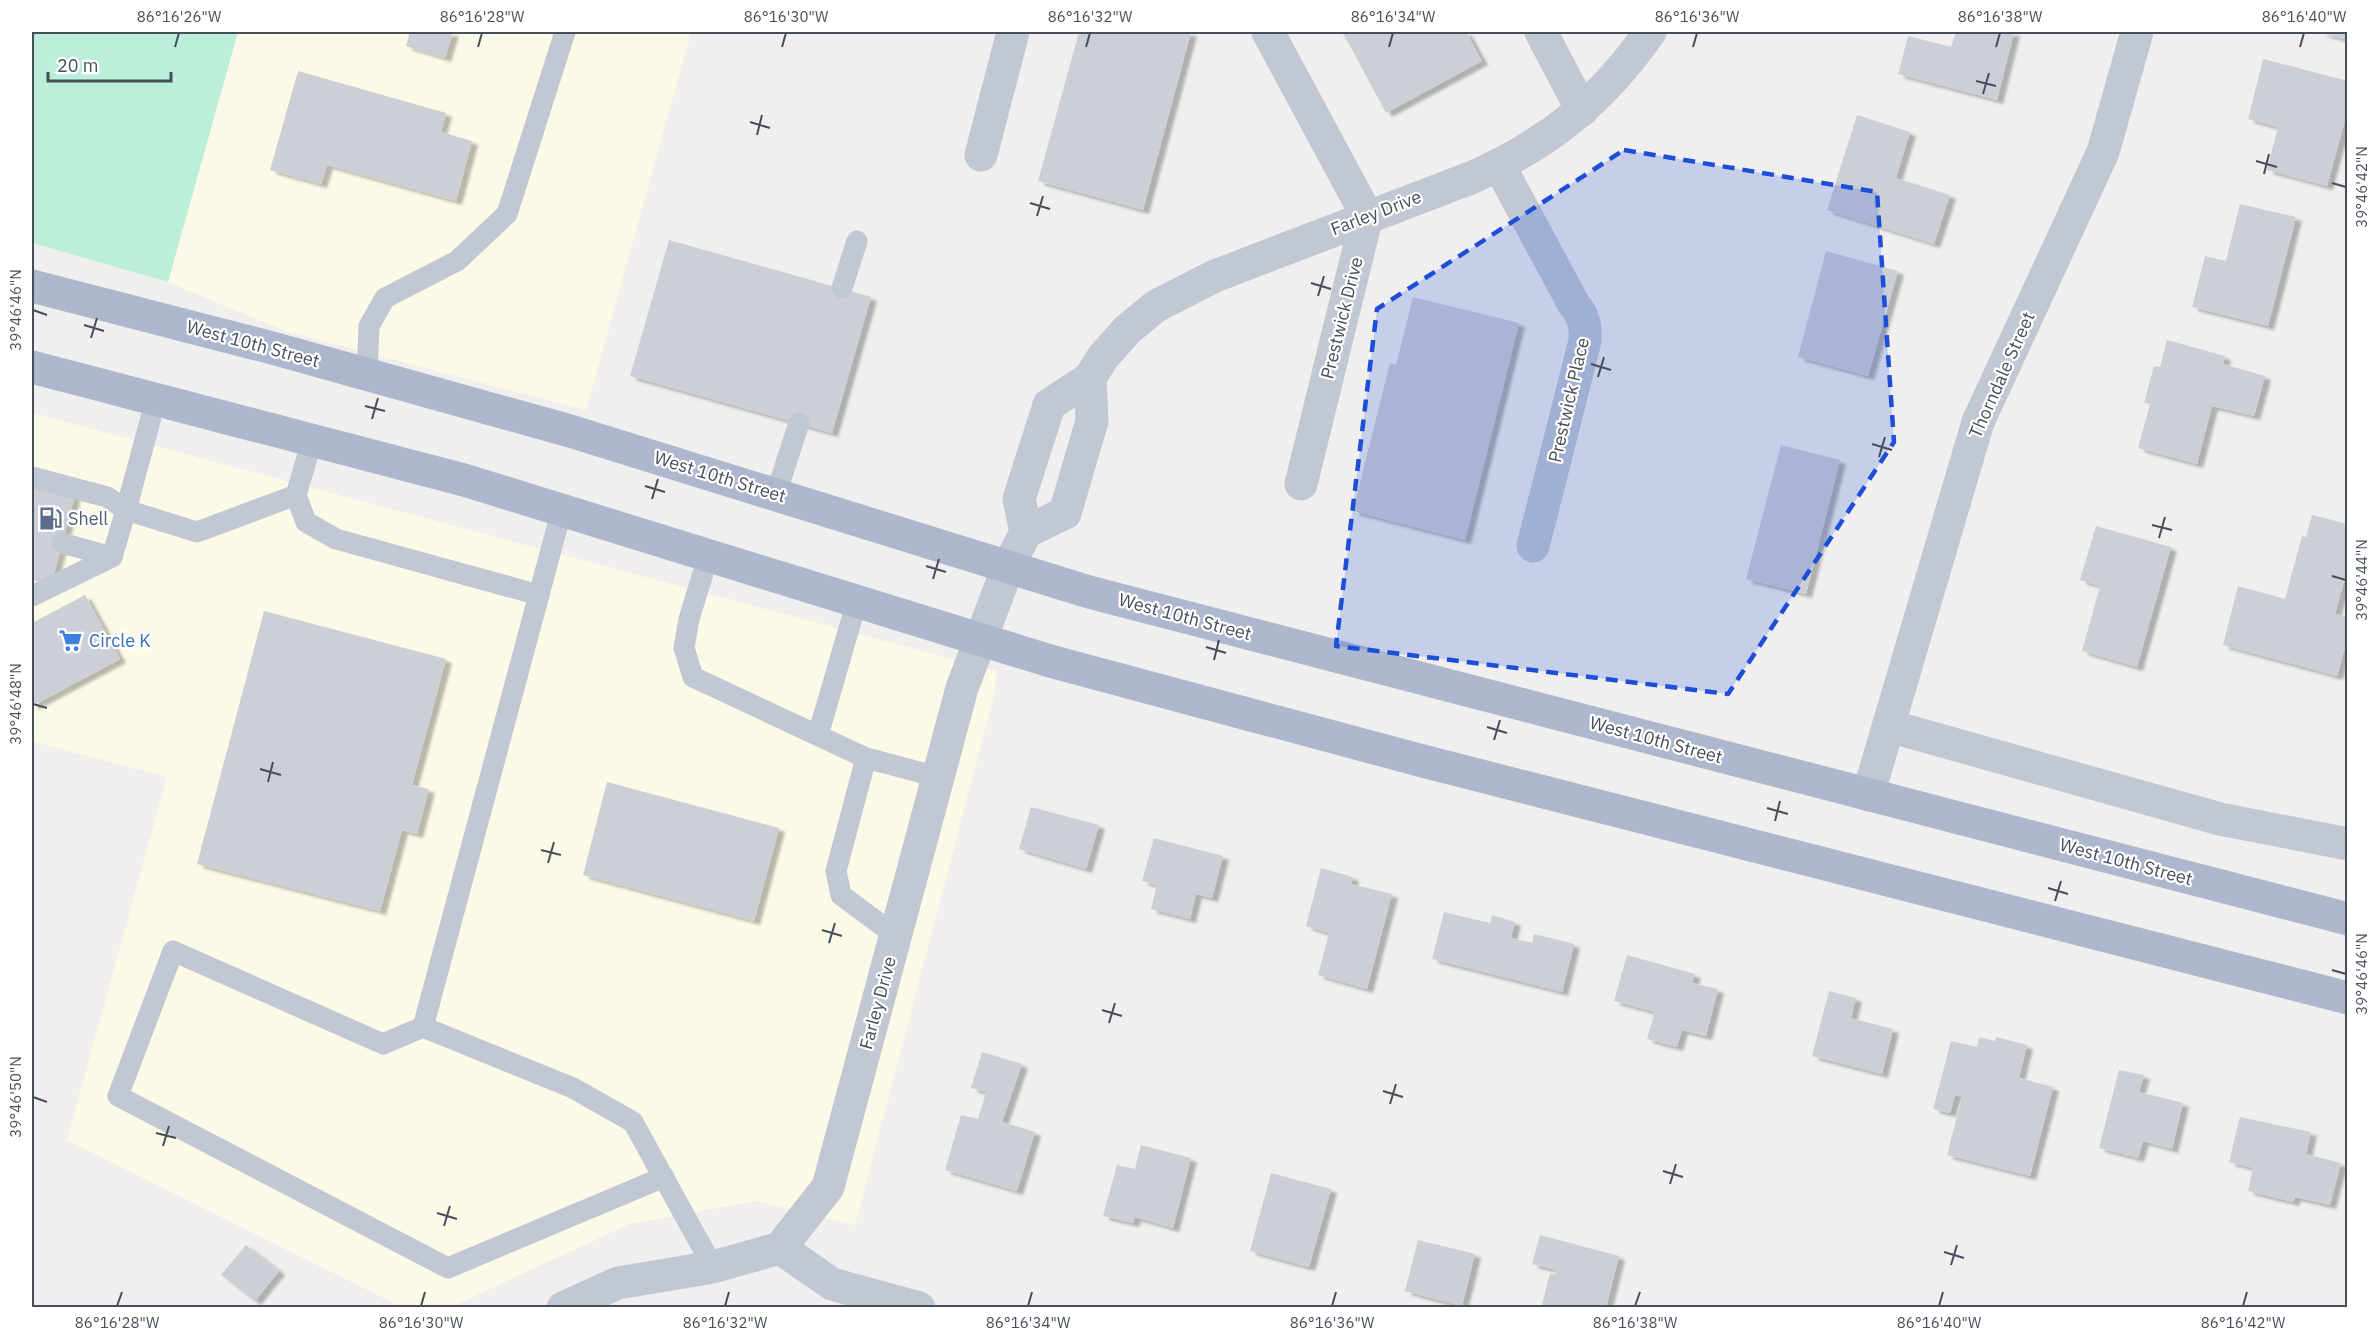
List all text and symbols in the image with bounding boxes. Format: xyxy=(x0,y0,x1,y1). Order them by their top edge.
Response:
text: 86°16'26"W xyxy=(137,7,222,26)
text: 86°16'28"W xyxy=(440,7,525,26)
text: 86°16'30"W xyxy=(744,7,829,26)
text: 86°16'32"W xyxy=(1048,7,1133,26)
text: 86°16'34"W xyxy=(1351,7,1436,26)
text: 86°16'36"W xyxy=(1655,7,1740,26)
text: 86°16'38"W xyxy=(1958,7,2043,26)
text: 86°16'40"W xyxy=(2262,7,2347,26)
scale bar xyxy=(48,45,171,83)
text: 20 m xyxy=(57,54,99,77)
text: 39°46'42"N xyxy=(2352,146,2371,228)
street label: Farley Drive xyxy=(1327,185,1425,240)
street label: Prestwick Drive xyxy=(1315,254,1368,381)
text: 39°46'46"N xyxy=(6,269,25,351)
street label: Thorndale Street xyxy=(1963,308,2040,442)
street label: West 10th Street xyxy=(184,315,322,372)
street label: Prestwick Place xyxy=(1543,335,1594,465)
street label: West 10th Street xyxy=(651,446,789,507)
fuel station icon: Shell xyxy=(37,506,63,532)
place label: Shell xyxy=(68,507,108,530)
text: 39°46'44"N xyxy=(2352,539,2371,621)
street label: West 10th Street xyxy=(1116,588,1254,645)
supermarket icon: Circle K xyxy=(58,628,84,654)
place label: Circle K xyxy=(89,629,151,652)
text: 39°46'48"N xyxy=(6,663,25,745)
street label: West 10th Street xyxy=(1587,711,1725,768)
street label: West 10th Street xyxy=(2057,833,2195,890)
text: 39°46'46"N xyxy=(2352,933,2371,1015)
street label: Farley Drive xyxy=(854,954,901,1052)
text: 39°46'50"N xyxy=(6,1056,25,1138)
text: 86°16'28"W xyxy=(75,1313,160,1332)
text: 86°16'30"W xyxy=(379,1313,464,1332)
text: 86°16'32"W xyxy=(683,1313,768,1332)
text: 86°16'34"W xyxy=(986,1313,1071,1332)
text: 86°16'36"W xyxy=(1290,1313,1375,1332)
text: 86°16'38"W xyxy=(1593,1313,1678,1332)
text: 86°16'40"W xyxy=(1897,1313,1982,1332)
text: 86°16'42"W xyxy=(2201,1313,2286,1332)

